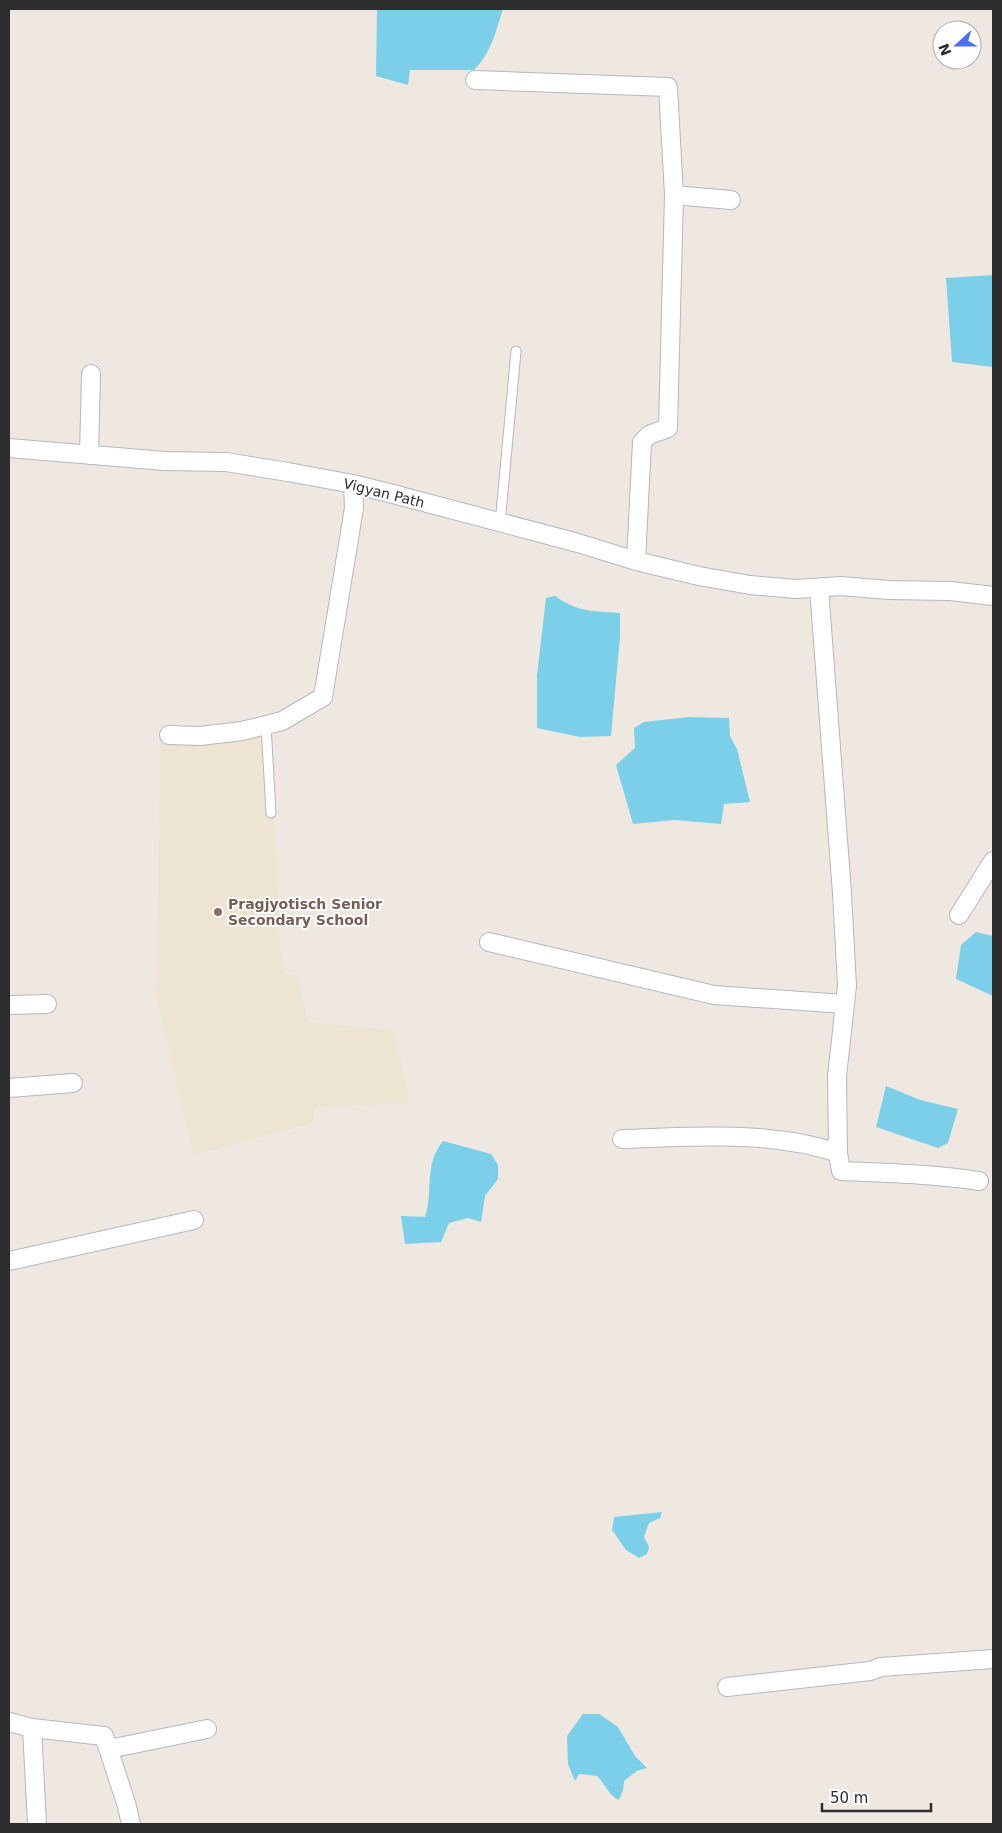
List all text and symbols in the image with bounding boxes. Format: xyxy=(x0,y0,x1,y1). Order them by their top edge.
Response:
north arrow xyxy=(932,20,982,70)
text: N xyxy=(935,41,954,58)
street label: Vigyan Path xyxy=(342,475,426,511)
place label: Pragjyotisch Senior Secondary School xyxy=(228,896,382,928)
marker: Pragjyotisch Senior Secondary School xyxy=(212,906,224,918)
scale bar xyxy=(822,1780,931,1812)
text: 50 m xyxy=(830,1789,868,1807)

